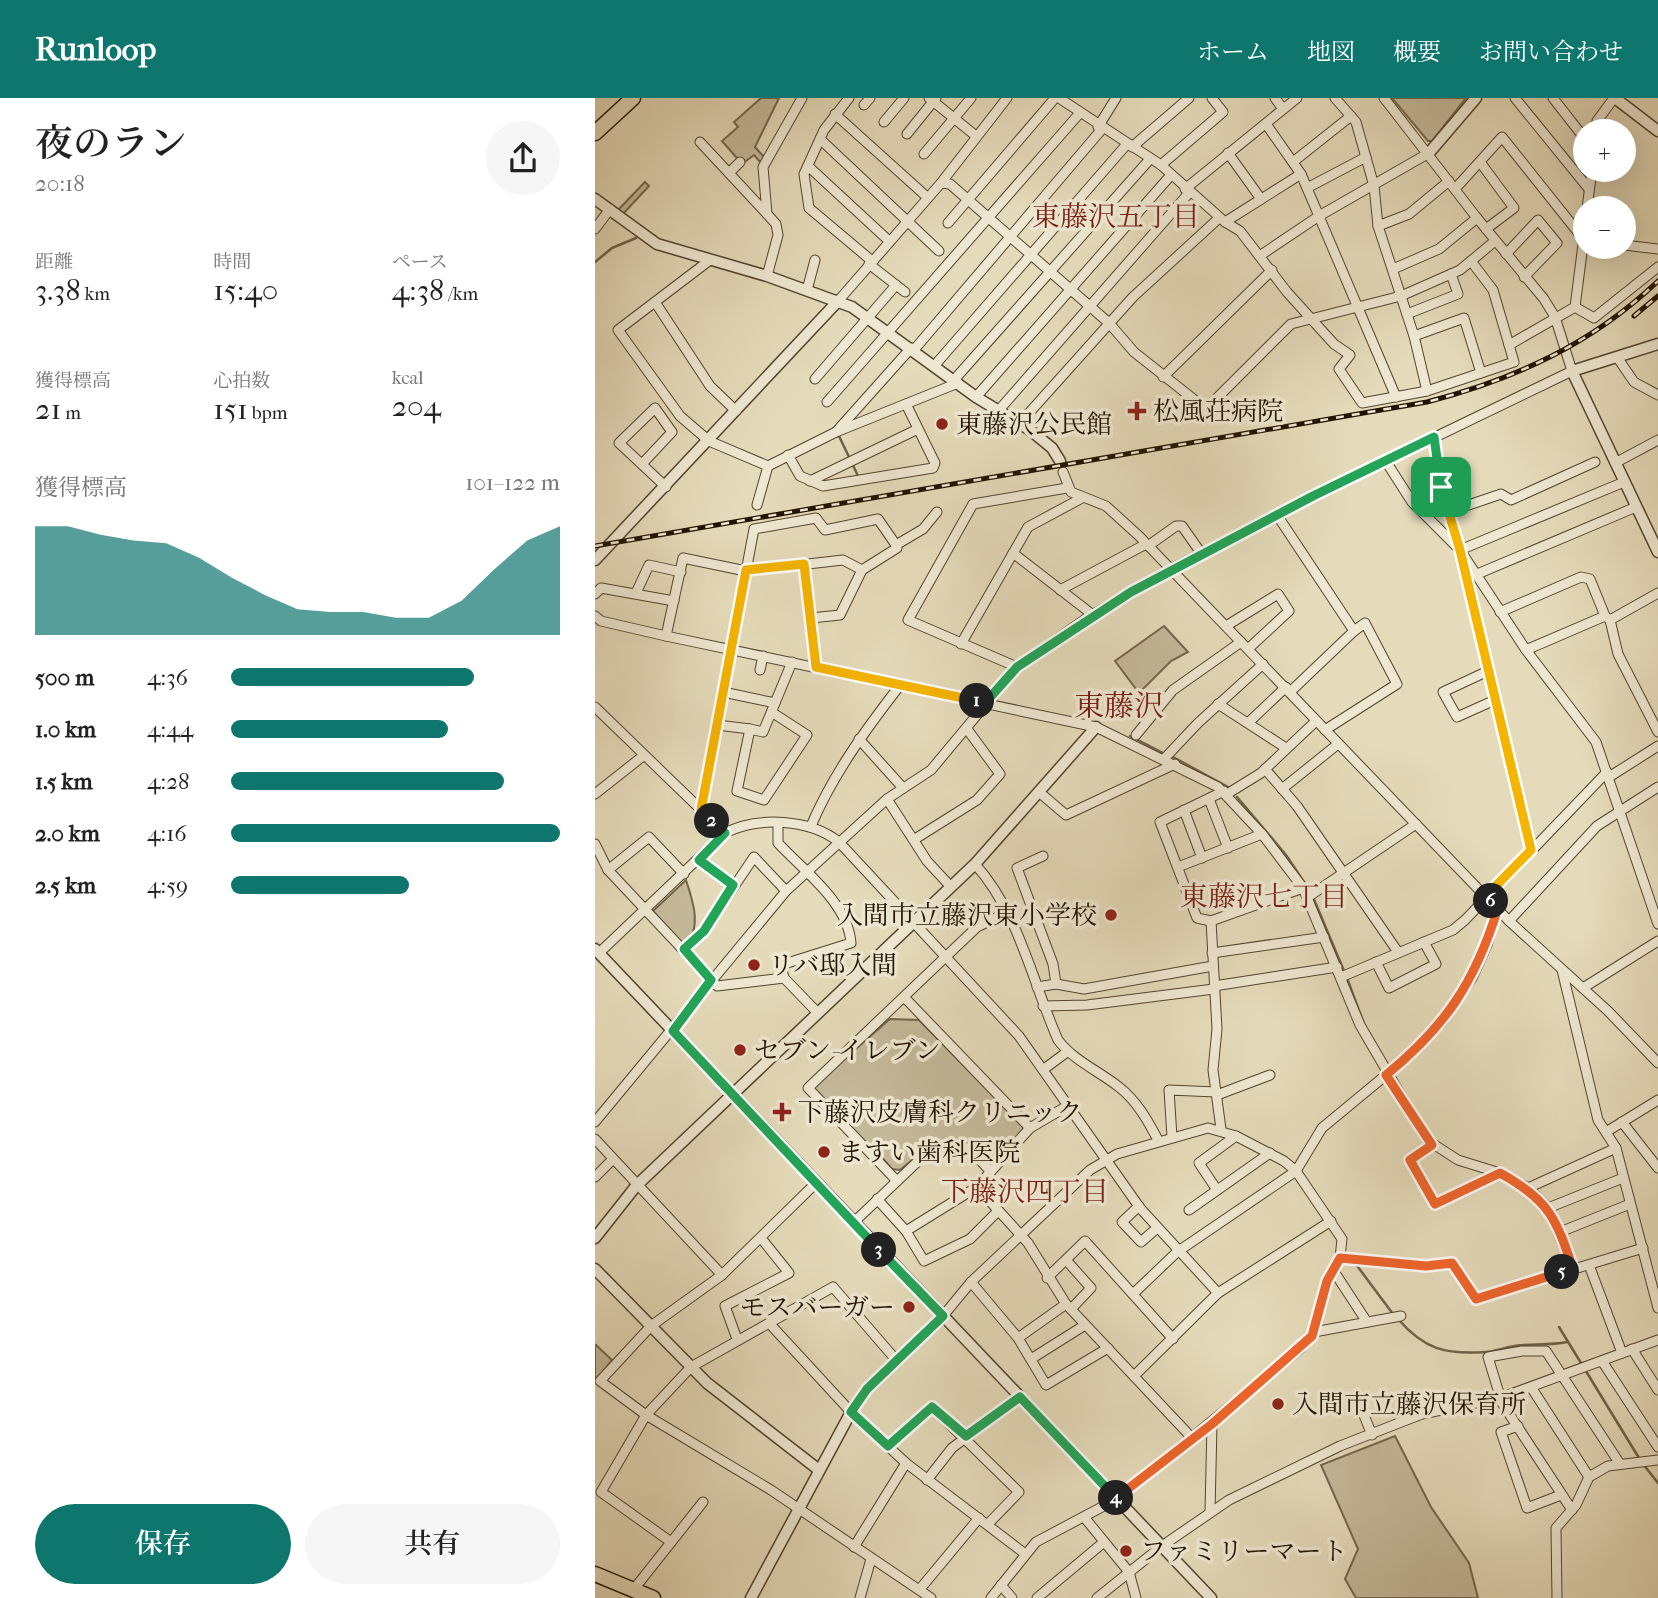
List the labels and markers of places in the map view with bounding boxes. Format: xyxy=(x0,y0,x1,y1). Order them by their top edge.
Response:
place label: 松風荘病院 xyxy=(1153,396,1283,427)
marker: 松風荘病院 xyxy=(1127,401,1147,421)
place label: 東藤沢公民館 xyxy=(956,409,1112,440)
marker: 東藤沢公民館 xyxy=(934,416,950,432)
pin xyxy=(1411,457,1471,517)
pin: 1 xyxy=(959,684,995,718)
pin: 2 xyxy=(695,804,729,838)
pin: 6 xyxy=(1473,884,1509,918)
place label: 入間市立藤沢東小学校 xyxy=(837,900,1097,931)
marker: 入間市立藤沢東小学校 xyxy=(1103,907,1119,923)
place label: リバ邸入間 xyxy=(768,950,897,981)
marker: リバ邸入間 xyxy=(746,957,762,973)
place label: セブン-イレブン xyxy=(754,1035,941,1066)
marker: セブン-イレブン xyxy=(732,1042,748,1058)
place label: 下藤沢皮膚科クリニック xyxy=(798,1097,1082,1128)
marker: 下藤沢皮膚科クリニック xyxy=(772,1102,792,1122)
place label: ますい歯科医院 xyxy=(838,1137,1020,1168)
marker: ますい歯科医院 xyxy=(816,1144,832,1160)
pin: 3 xyxy=(861,1232,897,1268)
pin: 5 xyxy=(1545,1254,1579,1290)
place label: モスバーガー xyxy=(740,1292,895,1323)
marker: モスバーガー xyxy=(901,1299,917,1315)
place label: 入間市立藤沢保育所 xyxy=(1292,1389,1526,1420)
marker: 入間市立藤沢保育所 xyxy=(1270,1396,1286,1412)
pin: 4 xyxy=(1099,1480,1133,1516)
place label: ファミリーマート xyxy=(1140,1536,1347,1567)
marker: ファミリーマート xyxy=(1118,1543,1134,1559)

